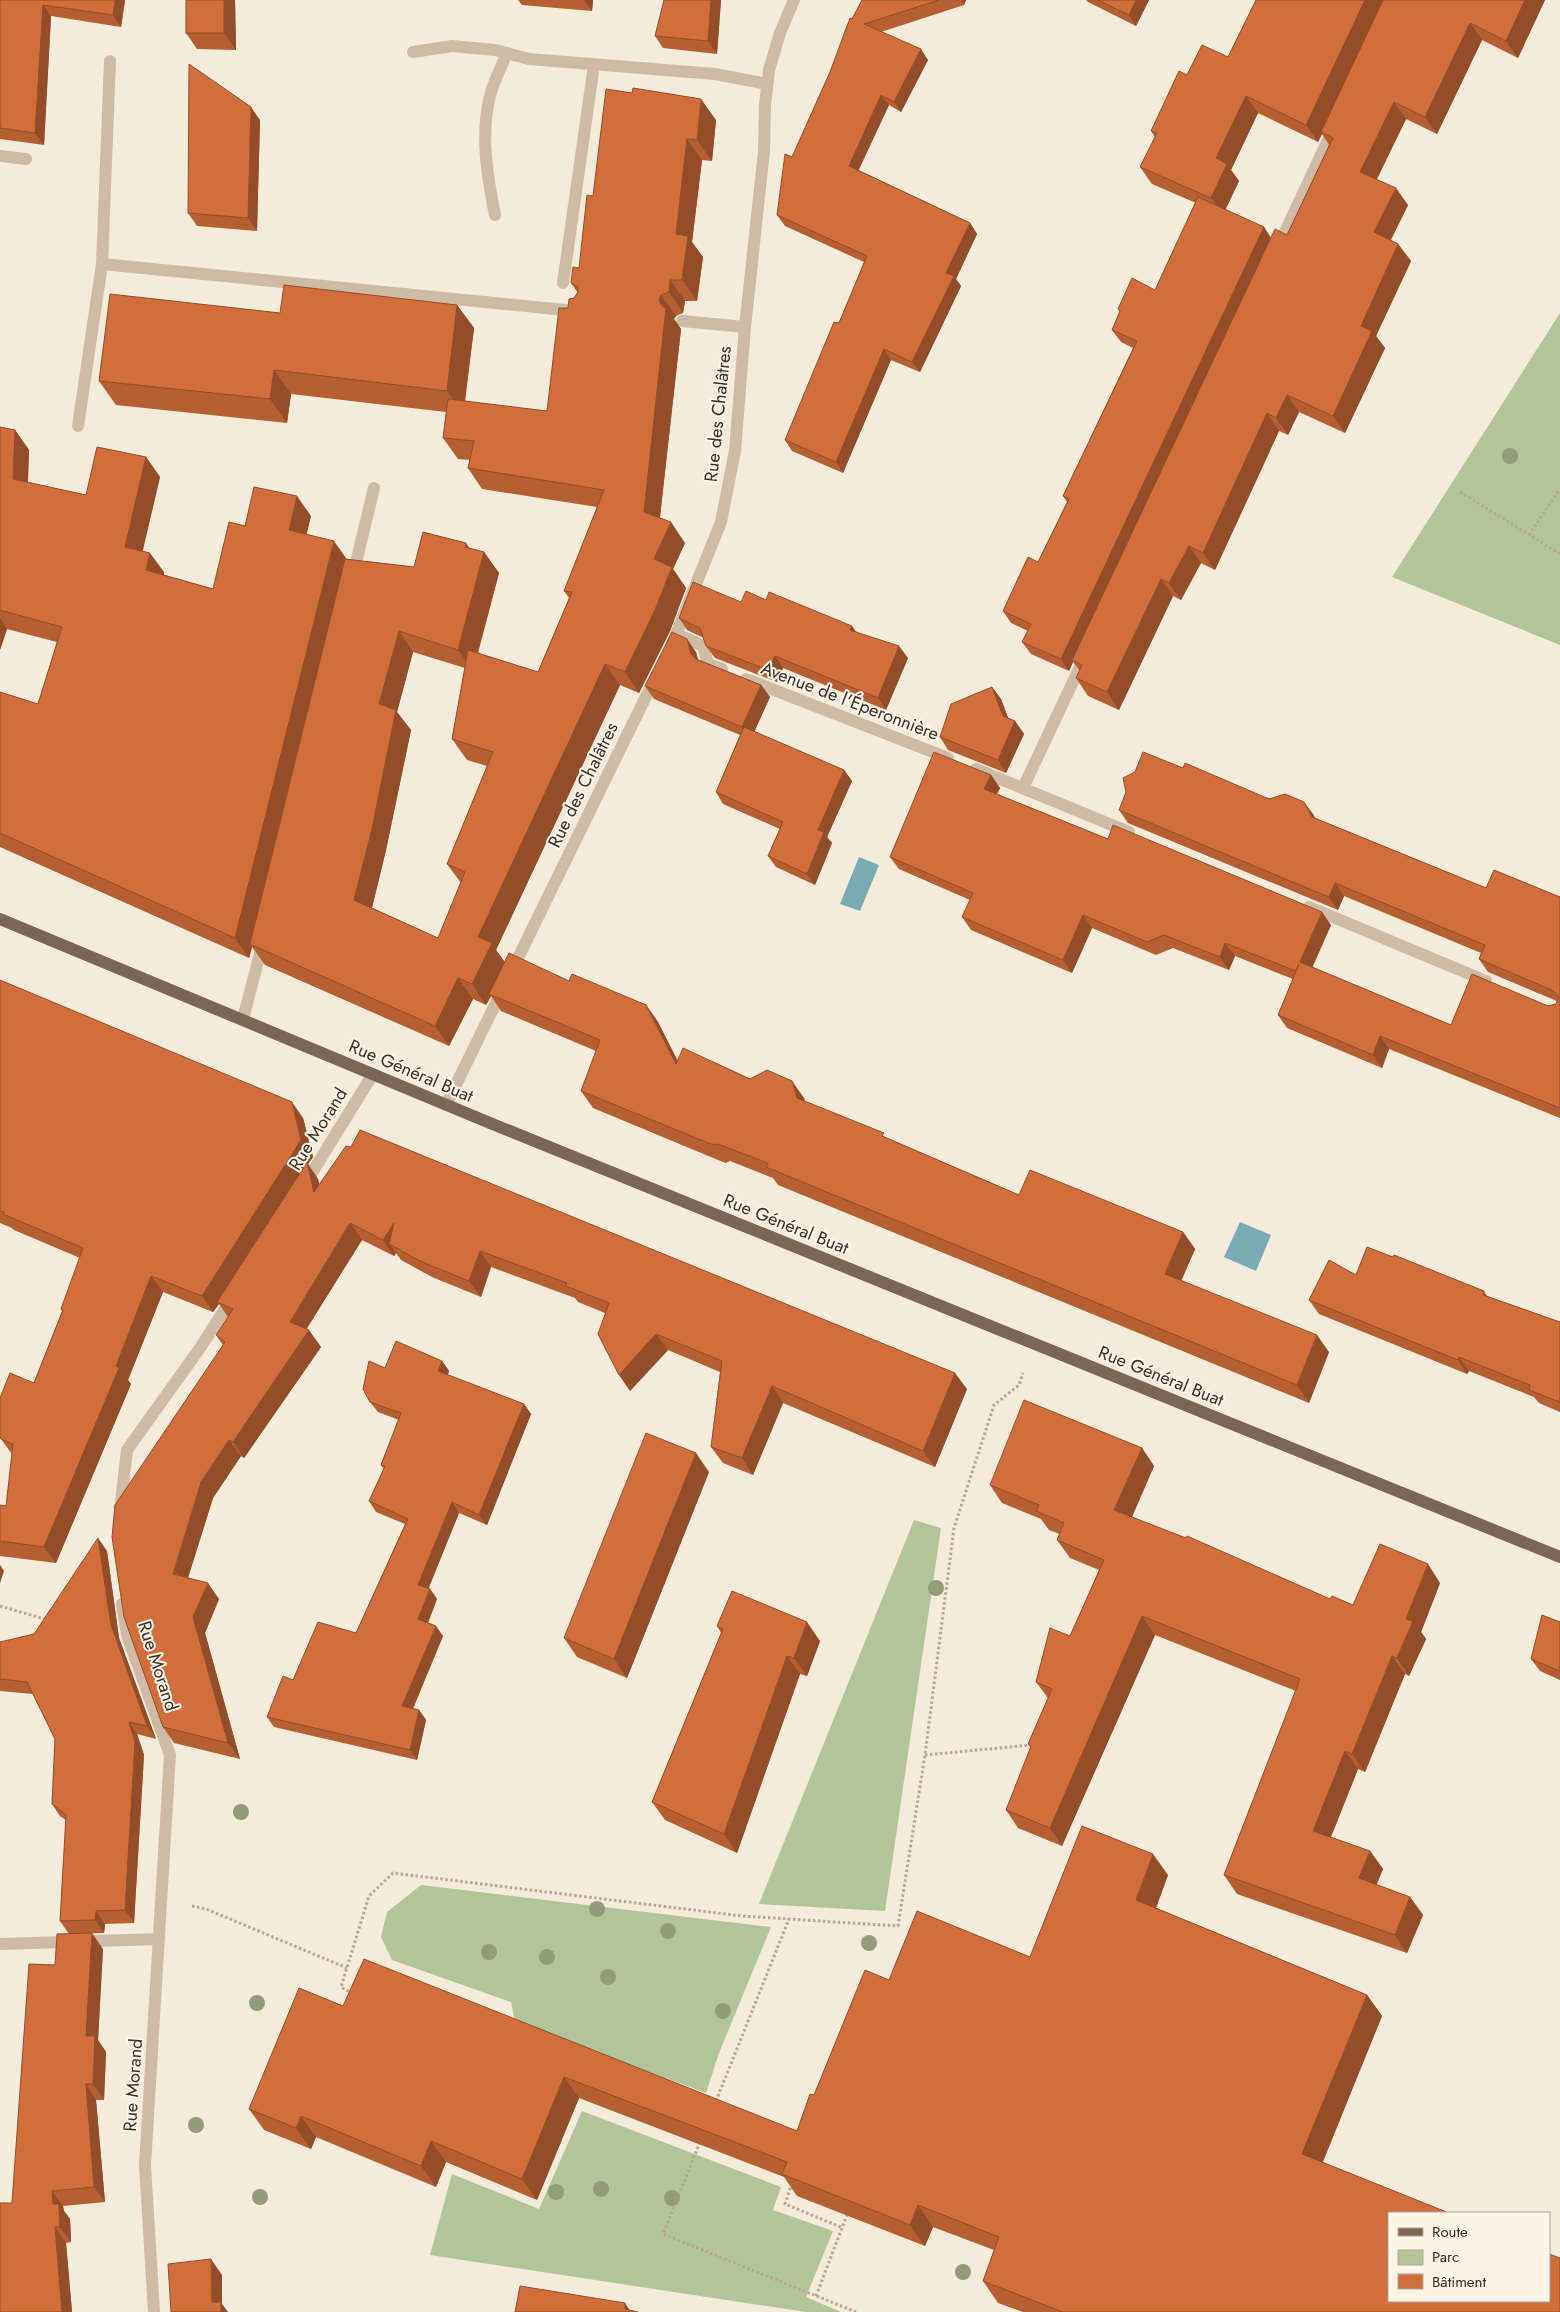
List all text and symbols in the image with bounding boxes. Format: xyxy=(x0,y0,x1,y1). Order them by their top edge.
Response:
street label: Rue des Chalâtres xyxy=(698,345,738,483)
street label: Avenue de l'Éperonnière xyxy=(757,655,943,747)
street label: Rue des Chalâtres xyxy=(541,718,625,852)
street label: Rue Général Buat xyxy=(345,1033,478,1109)
street label: Rue Morand xyxy=(282,1083,354,1175)
street label: Rue Général Buat xyxy=(719,1187,853,1261)
street label: Rue Général Buat xyxy=(1094,1339,1228,1413)
street label: Rue Morand xyxy=(131,1618,185,1714)
street label: Rue Morand xyxy=(117,2038,149,2132)
legend xyxy=(1388,2212,1550,2302)
text: Route xyxy=(1432,2221,1468,2243)
text: Parc xyxy=(1432,2246,1459,2268)
text: Bâtiment xyxy=(1432,2271,1486,2293)

